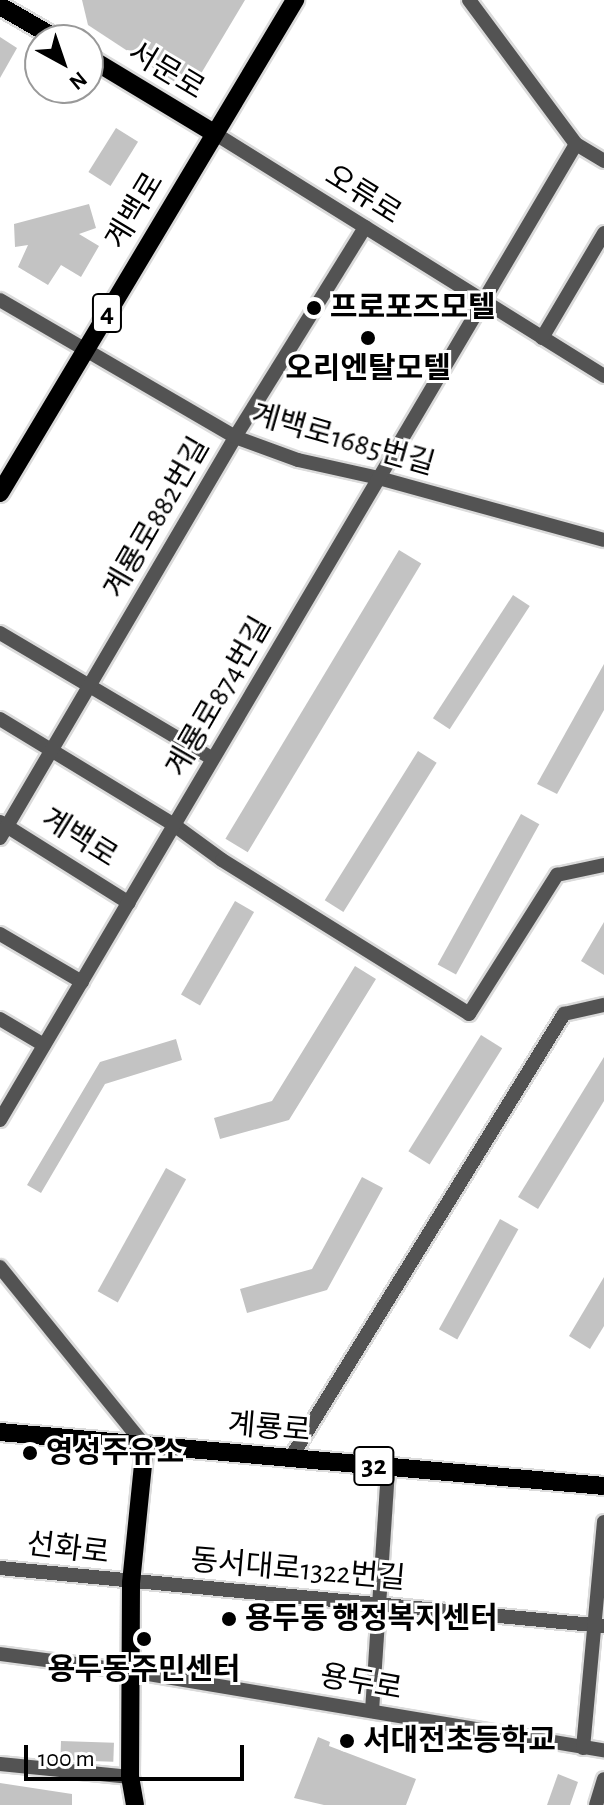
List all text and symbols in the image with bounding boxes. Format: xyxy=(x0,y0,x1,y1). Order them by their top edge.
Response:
north arrow xyxy=(24,24,104,104)
street label: 서문로 xyxy=(121,34,211,108)
text: N xyxy=(65,68,91,94)
street label: 오류로 xyxy=(318,158,408,232)
street label: 계백로 xyxy=(98,166,172,256)
road number: 4 xyxy=(91,289,123,337)
place label: 프로포즈모텔 xyxy=(330,290,496,326)
marker: 프로포즈모텔 xyxy=(305,299,323,317)
marker: 오리엔탈모텔 xyxy=(359,329,377,347)
place label: 오리엔탈모텔 xyxy=(285,351,451,387)
street label: 계백로1685번길 xyxy=(247,397,439,483)
street label: 계룡로882번길 xyxy=(96,431,218,605)
street label: 계룡로874번길 xyxy=(159,610,279,784)
street label: 계백로 xyxy=(34,801,124,875)
street label: 계룡로 xyxy=(226,1406,312,1450)
place label: 영성주유소 xyxy=(46,1435,184,1471)
road number: 32 xyxy=(352,1442,396,1490)
marker: 영성주유소 xyxy=(21,1444,39,1462)
street label: 선화로 xyxy=(25,1526,111,1572)
street label: 동서대로1322번길 xyxy=(189,1543,407,1597)
place label: 용두동 행정복지센터 xyxy=(245,1601,498,1637)
marker: 용두동 행정복지센터 xyxy=(220,1610,238,1628)
marker: 용두동주민센터 xyxy=(135,1630,153,1648)
place label: 용두동주민센터 xyxy=(47,1652,241,1688)
street label: 용두로 xyxy=(317,1658,405,1708)
place label: 서대전초등학교 xyxy=(363,1723,556,1759)
scale bar xyxy=(28,1729,248,1779)
marker: 서대전초등학교 xyxy=(338,1732,356,1750)
text: 100 m xyxy=(38,1747,95,1771)

